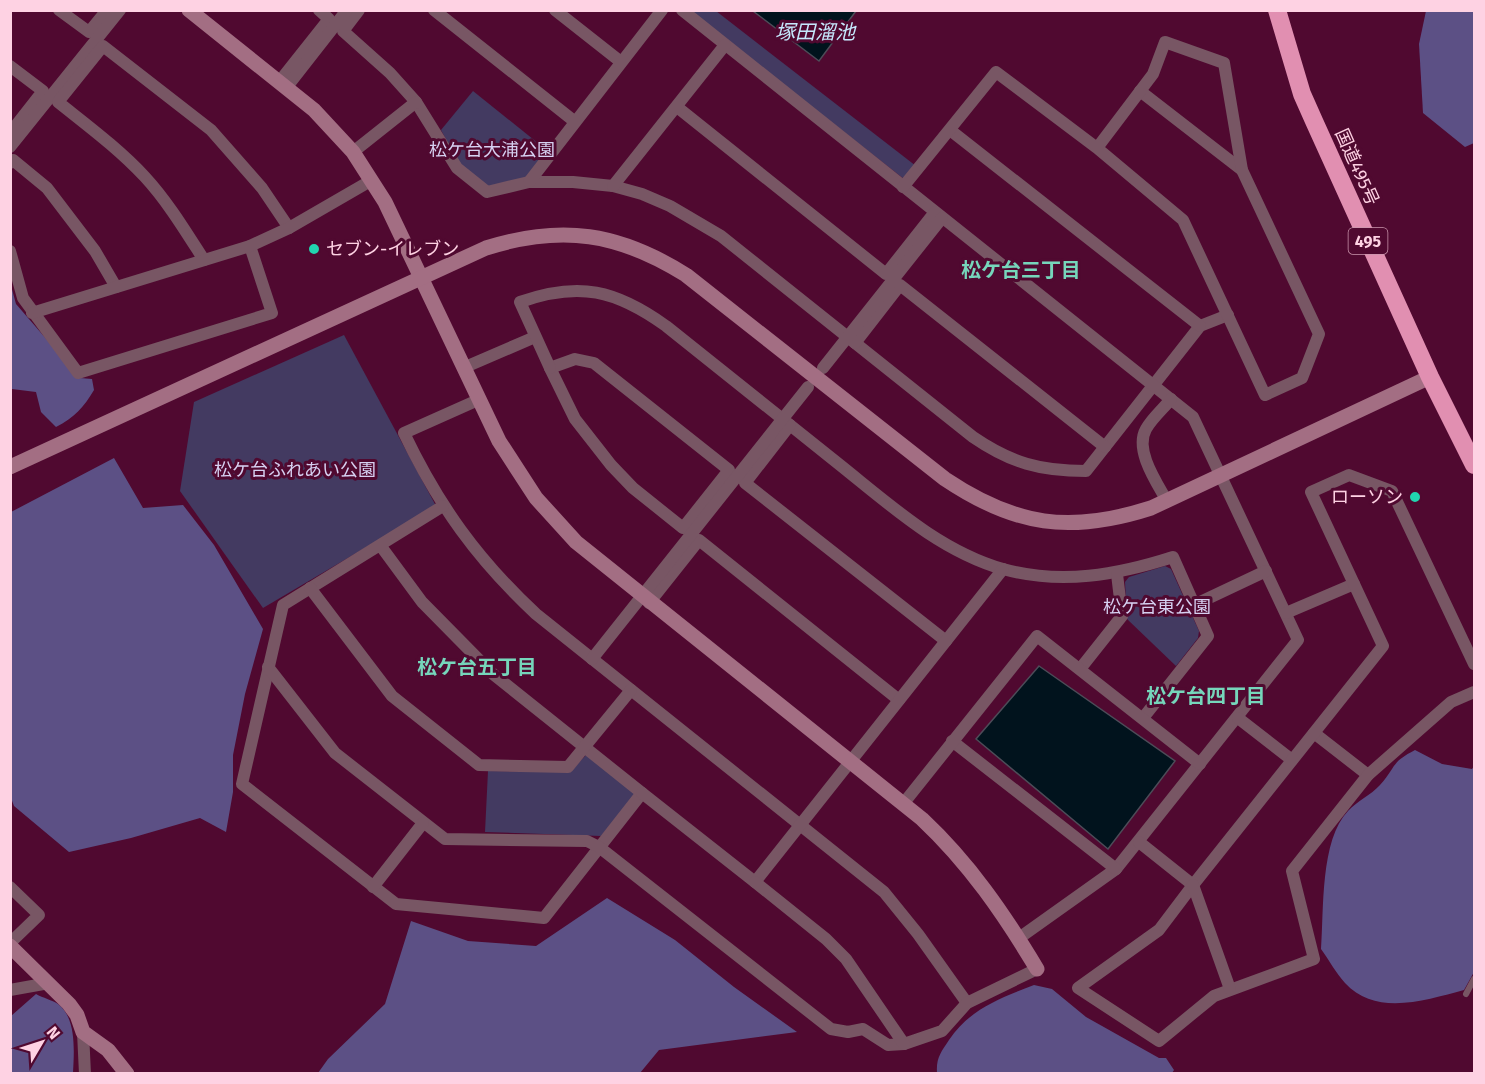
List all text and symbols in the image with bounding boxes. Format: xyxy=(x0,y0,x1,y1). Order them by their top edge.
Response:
water label: 塚田溜池 xyxy=(775,20,857,44)
street label: 国道495号 xyxy=(1330,125,1384,209)
park label: 松ケ台大浦公園 xyxy=(429,139,555,161)
road number: 495 xyxy=(1348,228,1388,254)
place label: セブン-イレブン xyxy=(326,238,459,260)
marker: セブン-イレブン xyxy=(307,242,321,256)
district label: 松ケ台三丁目 xyxy=(961,258,1081,282)
park label: 松ケ台ふれあい公園 xyxy=(214,459,376,481)
place label: ローソン xyxy=(1331,486,1403,508)
marker: ローソン xyxy=(1408,490,1422,504)
park label: 松ケ台東公園 xyxy=(1103,596,1211,618)
district label: 松ケ台五丁目 xyxy=(417,655,537,679)
district label: 松ケ台四丁目 xyxy=(1146,684,1266,708)
north arrow xyxy=(12,1012,72,1072)
text: N xyxy=(43,1023,64,1043)

